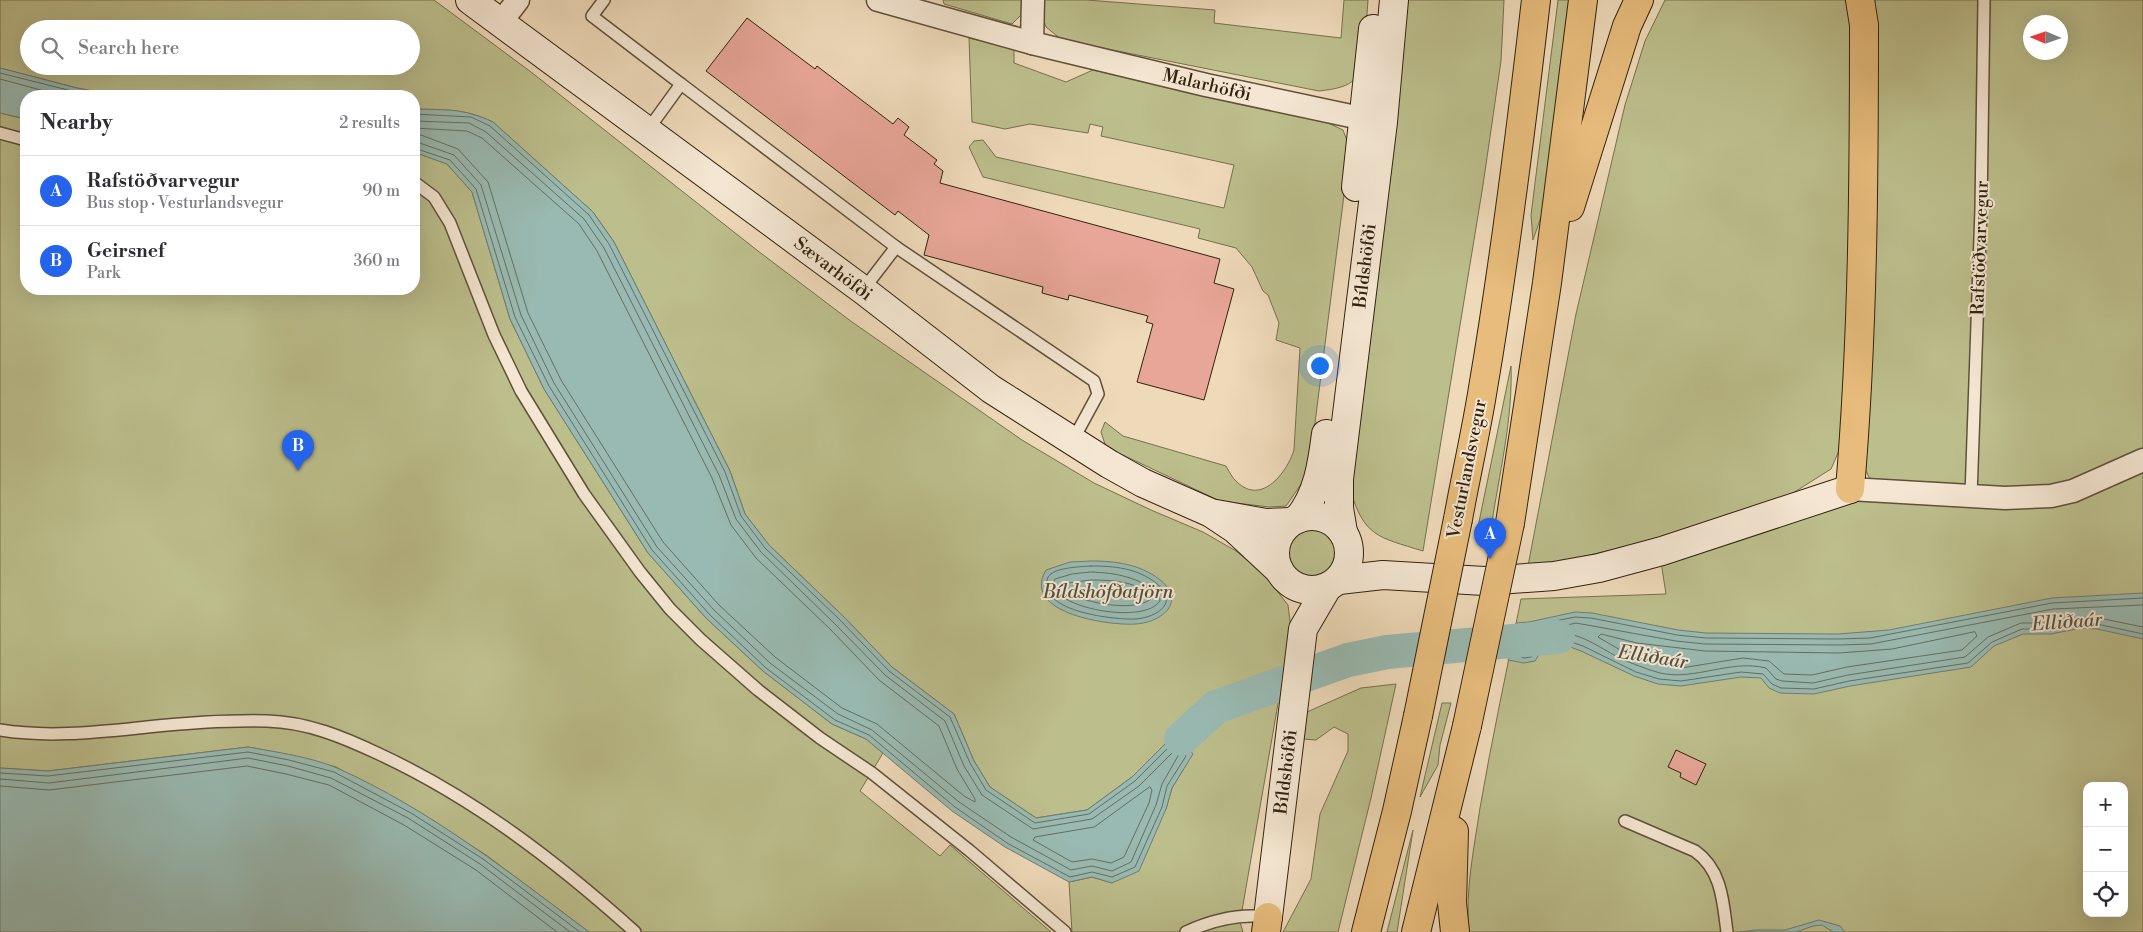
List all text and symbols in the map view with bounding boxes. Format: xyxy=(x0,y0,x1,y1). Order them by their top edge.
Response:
north arrow xyxy=(2023,15,2068,60)
search box xyxy=(20,20,420,75)
icon: search xyxy=(38,34,66,62)
text: Search here xyxy=(78,36,179,60)
street label: Malarhöfði xyxy=(1160,64,1254,106)
text: Nearby xyxy=(40,110,113,136)
text: 2 results xyxy=(339,113,400,133)
text: Rafstöðvarvegur xyxy=(87,169,240,193)
street label: Rafstöðvarvegur xyxy=(1966,180,1994,316)
text: A xyxy=(50,181,62,201)
text: 90 m xyxy=(362,181,400,201)
text: Bus stop · Vesturlandsvegur xyxy=(87,193,283,213)
street label: Bíldshöfði xyxy=(1348,222,1382,311)
street label: Sævarhöfði xyxy=(789,232,877,306)
text: Geirsnef xyxy=(87,239,164,263)
text: B xyxy=(50,251,62,271)
text: 360 m xyxy=(354,251,400,271)
text: Park xyxy=(87,263,120,283)
your location xyxy=(1307,353,1333,379)
street label: Vesturlandsvegur xyxy=(1442,397,1492,542)
pin: B xyxy=(282,430,314,471)
pin: A xyxy=(1474,518,1506,559)
water label: Bíldshöfðatjörn xyxy=(1042,580,1174,604)
water label: Elliðaár xyxy=(2030,608,2104,636)
water label: Elliðaár xyxy=(1615,639,1691,674)
street label: Bíldshöfði xyxy=(1269,728,1303,817)
map controls xyxy=(2083,782,2128,917)
button: + xyxy=(2083,782,2128,827)
button: − xyxy=(2083,827,2128,872)
button: locate xyxy=(2083,872,2128,917)

